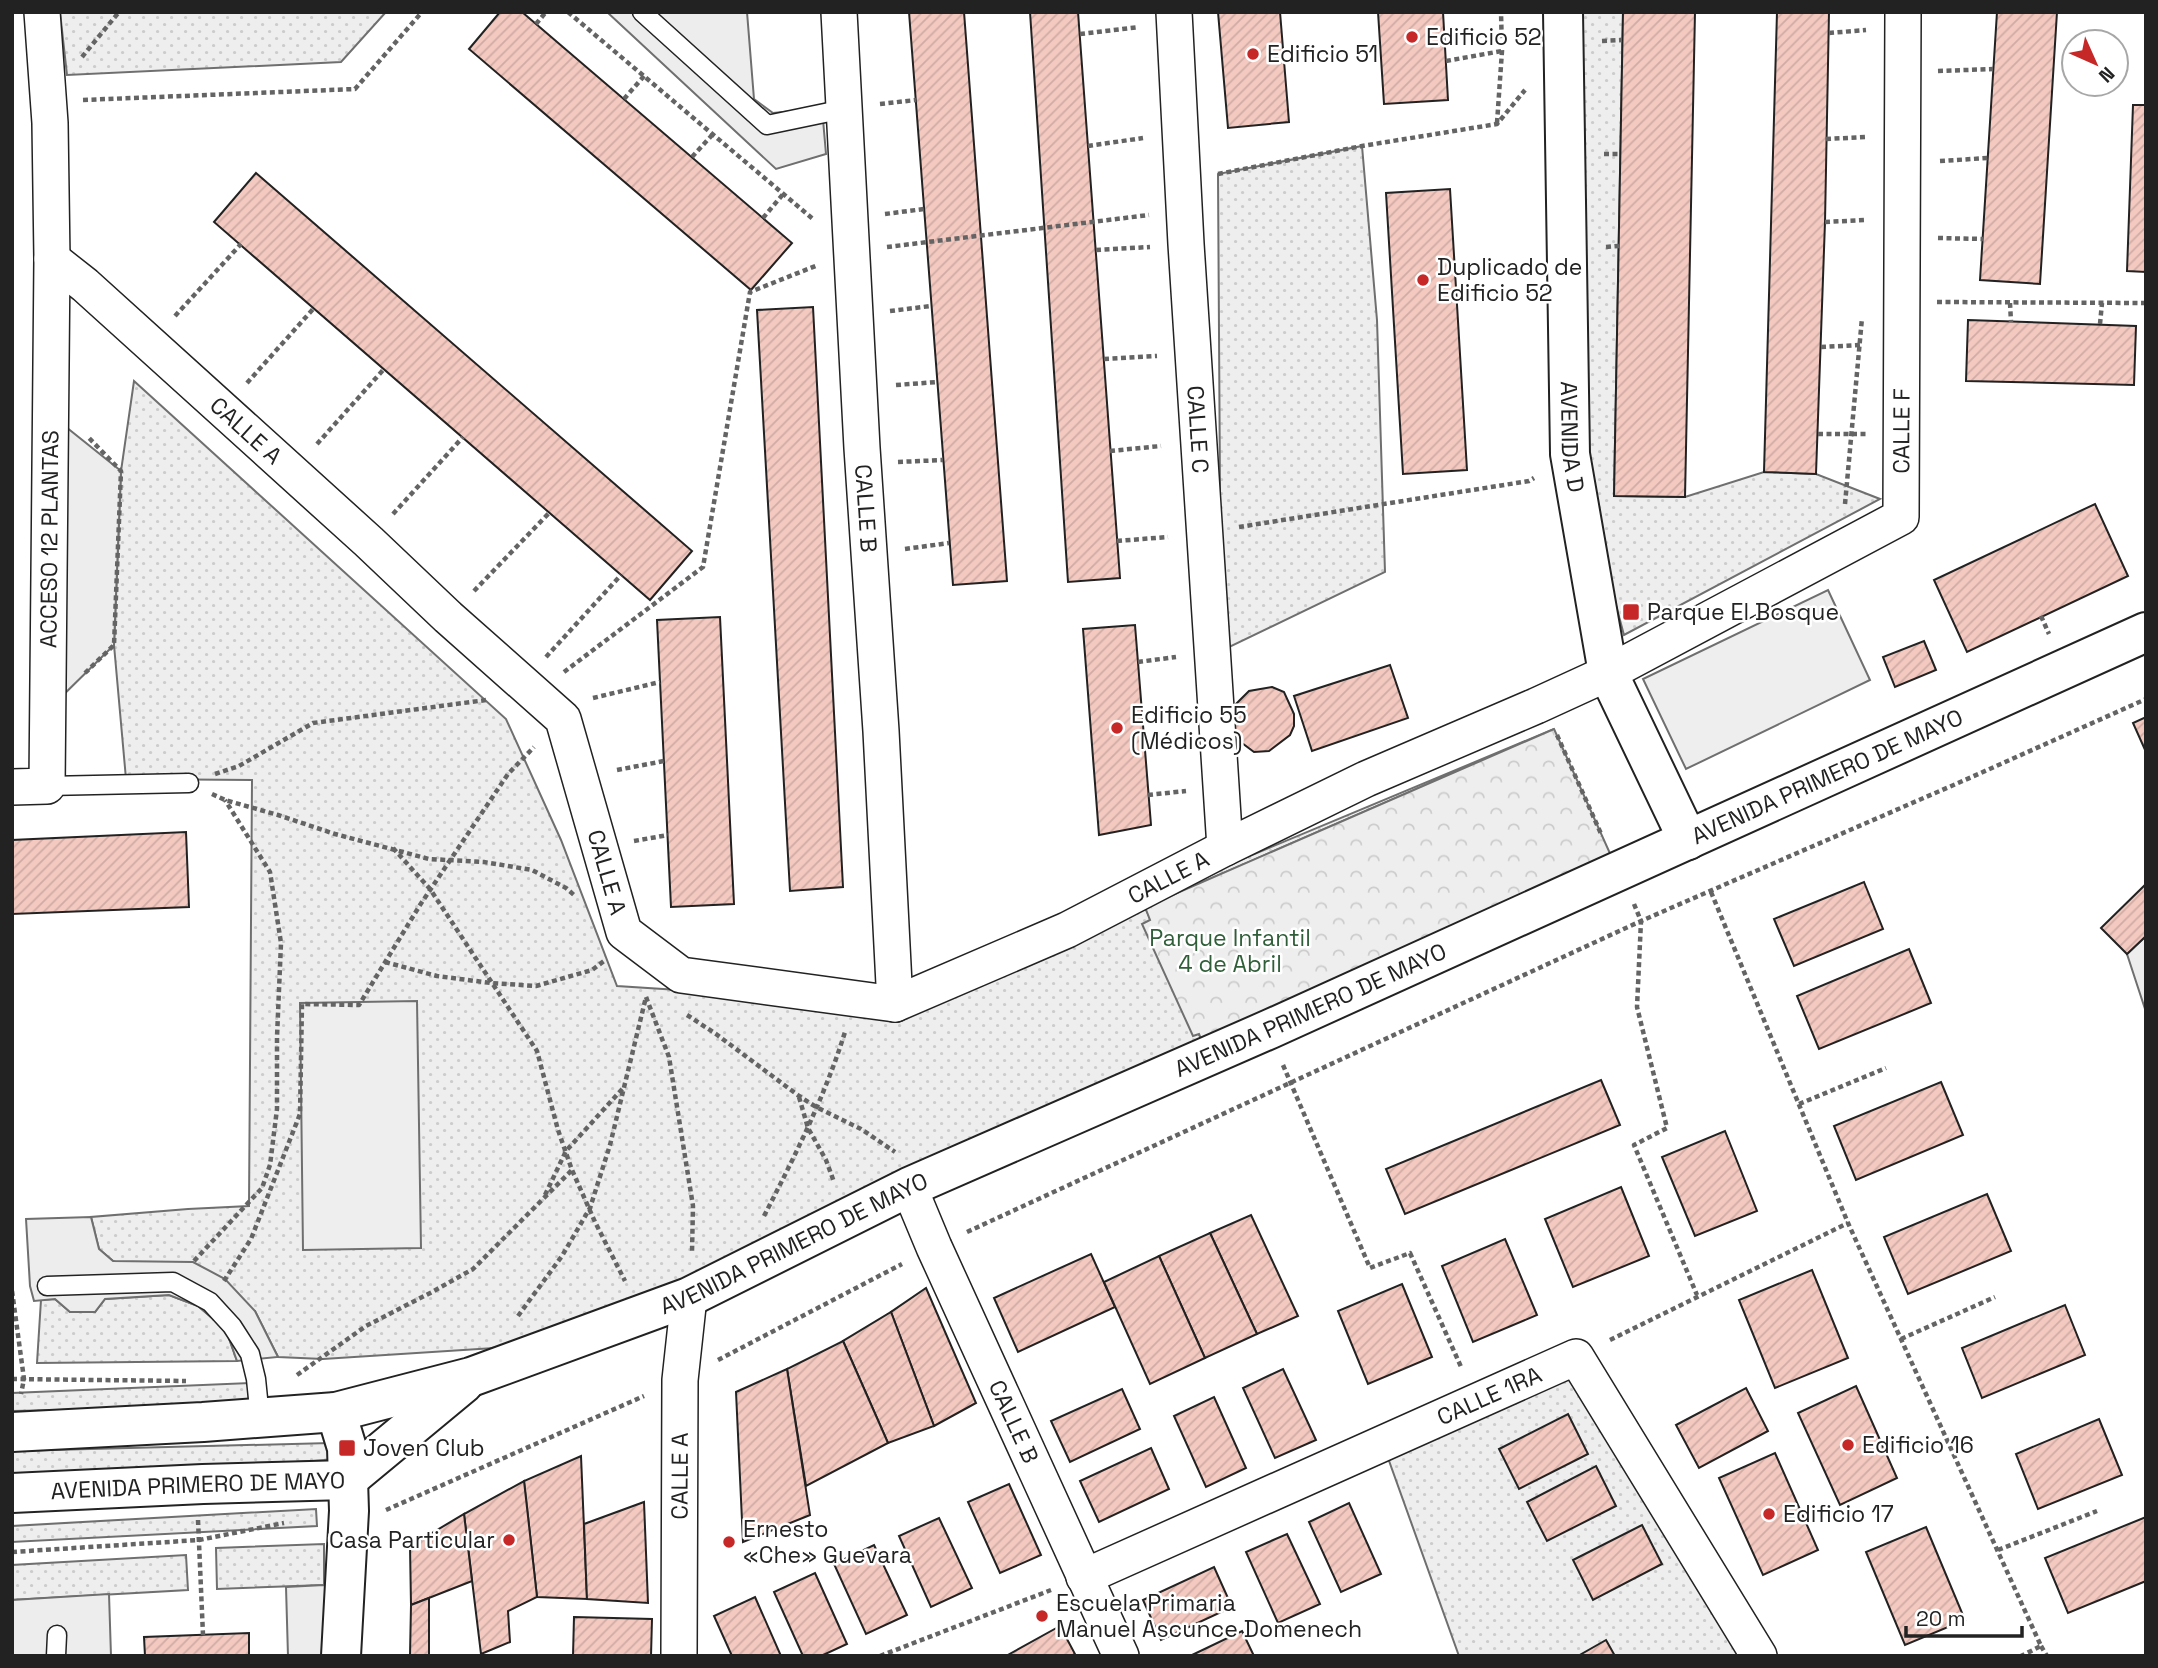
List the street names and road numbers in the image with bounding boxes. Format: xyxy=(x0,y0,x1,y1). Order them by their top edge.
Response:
street label: AVENIDA D xyxy=(1554,381,1591,495)
street label: CALLE C xyxy=(1180,384,1216,474)
street label: CALLE F xyxy=(1886,388,1917,474)
street label: CALLE A xyxy=(203,390,288,471)
street label: ACCESO 12 PLANTAS xyxy=(33,430,65,648)
street label: CALLE B xyxy=(848,463,884,553)
street label: AVENIDA PRIMERO DE MAYO xyxy=(1687,702,1968,851)
street label: CALLE A xyxy=(580,826,633,918)
street label: CALLE A xyxy=(1123,844,1214,911)
street label: AVENIDA PRIMERO DE MAYO xyxy=(1170,936,1451,1084)
street label: AVENIDA PRIMERO DE MAYO xyxy=(656,1166,933,1321)
street label: CALLE 1RA xyxy=(1432,1359,1546,1432)
street label: CALLE B xyxy=(982,1375,1046,1468)
street label: CALLE A xyxy=(664,1432,695,1520)
street label: AVENIDA PRIMERO DE MAYO xyxy=(50,1465,346,1506)

